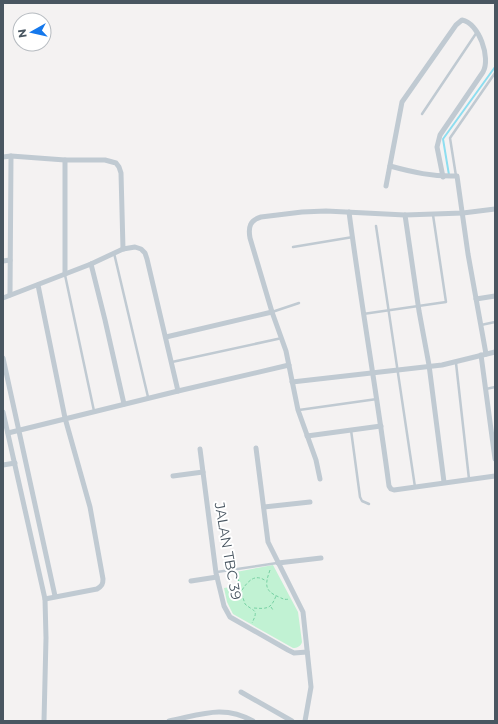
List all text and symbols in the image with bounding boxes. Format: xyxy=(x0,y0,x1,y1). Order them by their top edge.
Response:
north arrow xyxy=(12,12,52,52)
text: N xyxy=(15,28,30,39)
street label: JALAN TBC 39 xyxy=(210,500,245,601)

